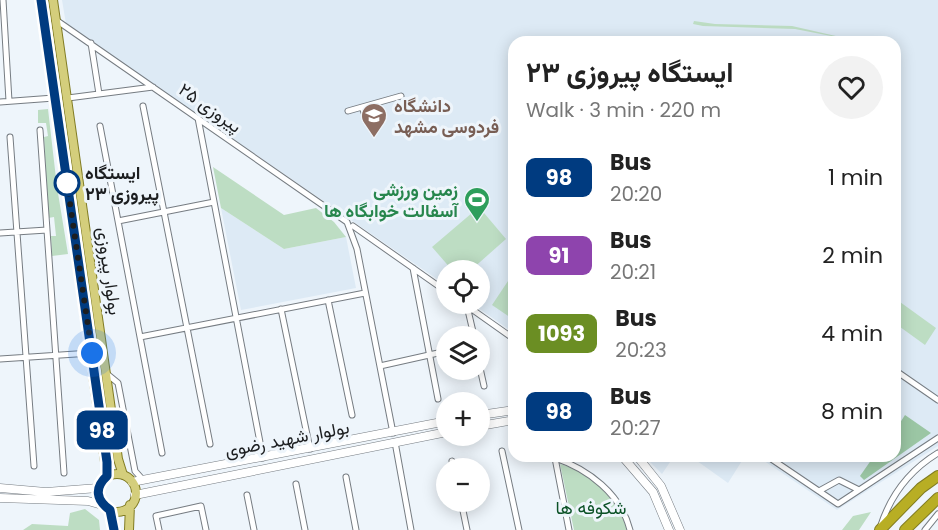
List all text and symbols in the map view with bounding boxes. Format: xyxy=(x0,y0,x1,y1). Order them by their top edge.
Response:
text: ایستگاه پیروزی ۲۳ xyxy=(526,53,733,92)
button: heart xyxy=(820,56,883,119)
street label: پیروزی ۲۵ xyxy=(174,77,247,138)
place label: دانشگاه فردوسی مشهد xyxy=(394,93,499,139)
text: Walk · 3 min · 220 m xyxy=(526,96,721,124)
school or university icon: دانشگاه فردوسی مشهد xyxy=(359,101,389,139)
text: Bus xyxy=(610,147,652,178)
place label: ایستگاه پیروزی ۲۳ xyxy=(85,160,159,206)
text: 1 min xyxy=(828,162,883,193)
text: 98 xyxy=(546,163,572,192)
marker: ایستگاه پیروزی ۲۳ xyxy=(54,170,80,196)
place label: زمین ورزشی آسفالت خوابگاه ها xyxy=(324,177,459,223)
text: 20:20 xyxy=(610,180,662,208)
sports icon: زمین ورزشی آسفالت خوابگاه ها xyxy=(462,185,492,223)
street label: بولوار پیروزی xyxy=(91,225,128,317)
text: Bus xyxy=(610,225,652,256)
text: 2 min xyxy=(822,240,883,271)
text: 91 xyxy=(549,241,569,270)
text: 20:21 xyxy=(610,258,656,286)
map controls xyxy=(436,260,490,512)
button: locate xyxy=(436,260,490,314)
text: Bus xyxy=(615,303,657,334)
text: 4 min xyxy=(821,318,883,349)
text: 1093 xyxy=(538,319,585,348)
button: layers xyxy=(436,326,490,380)
text: 20:23 xyxy=(615,336,667,364)
your location xyxy=(77,338,107,368)
text: Bus xyxy=(610,381,652,412)
button: + xyxy=(436,392,490,446)
text: 8 min xyxy=(821,396,883,427)
text: 98 xyxy=(546,397,572,426)
line badge: 98 xyxy=(75,410,129,450)
street label: بولوار شهید رضوی xyxy=(223,414,351,463)
text: 20:27 xyxy=(610,414,661,442)
text: 98 xyxy=(89,416,115,445)
button: − xyxy=(436,458,490,512)
park label: شکوفه ها xyxy=(556,495,626,520)

